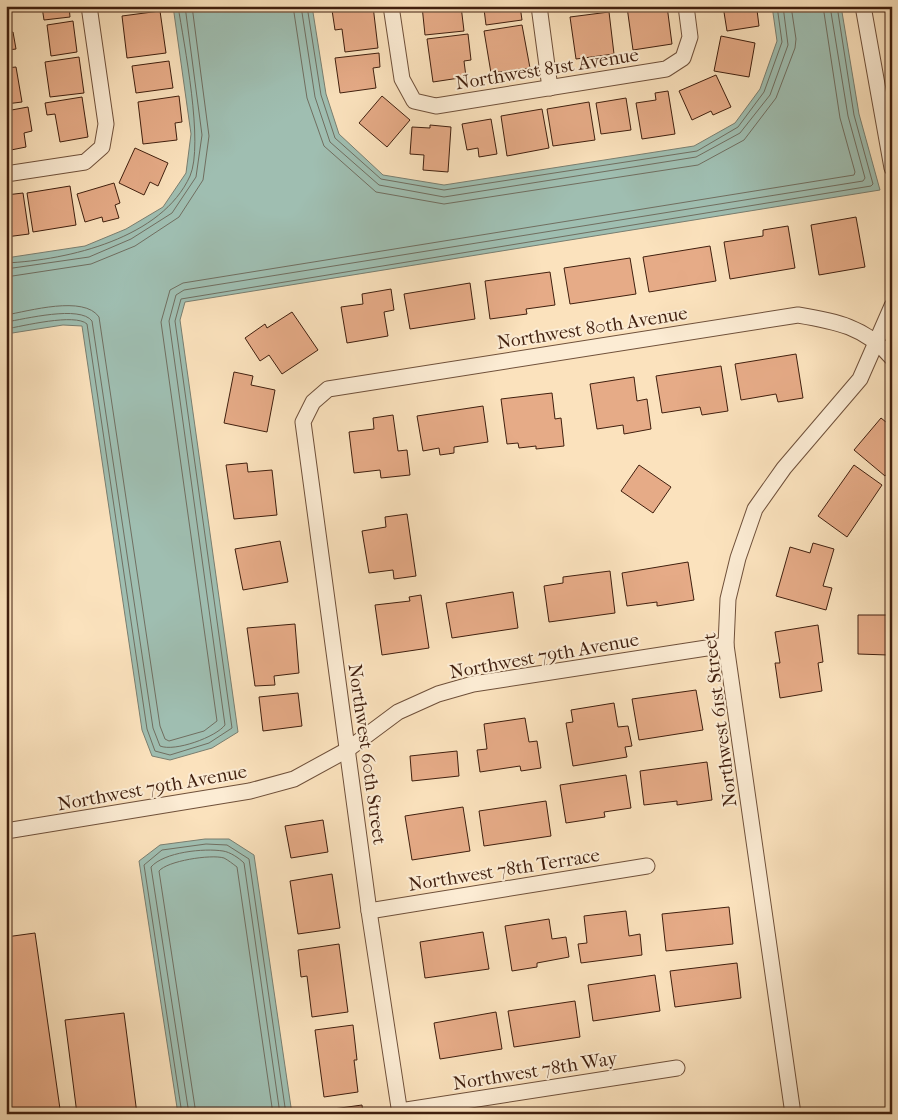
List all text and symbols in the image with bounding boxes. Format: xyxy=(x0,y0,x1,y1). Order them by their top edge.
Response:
street label: Northwest 81st Avenue xyxy=(454,44,640,94)
street label: Northwest 80th Avenue xyxy=(495,302,689,354)
street label: Northwest 79th Avenue xyxy=(448,628,641,683)
street label: Northwest 61st Street xyxy=(698,632,742,808)
street label: Northwest 60th Street xyxy=(343,662,391,846)
street label: Northwest 79th Avenue xyxy=(56,760,249,815)
street label: Northwest 78th Terrace xyxy=(407,844,601,896)
street label: Northwest 78th Way xyxy=(451,1047,620,1095)

